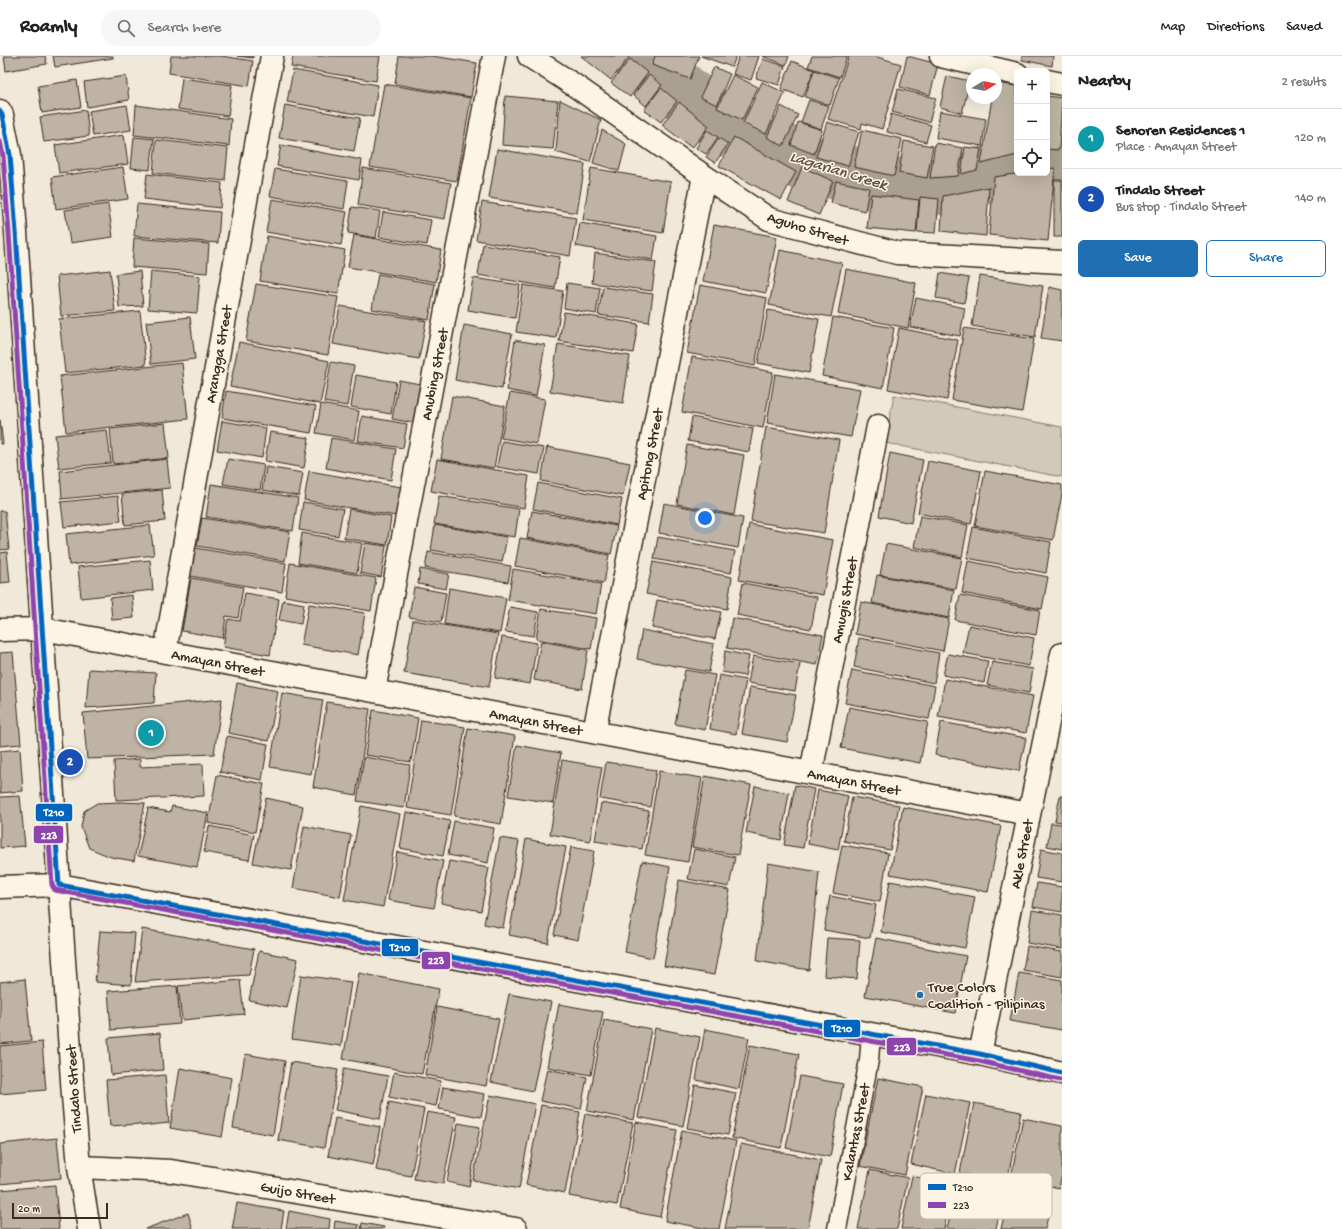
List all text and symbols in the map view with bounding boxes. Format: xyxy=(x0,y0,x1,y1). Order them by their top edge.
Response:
search box xyxy=(101,10,381,46)
text: Roamly xyxy=(20,16,77,39)
icon: search xyxy=(115,17,137,39)
text: Search here xyxy=(147,19,221,37)
text: Map xyxy=(1161,19,1185,36)
text: Directions xyxy=(1207,19,1264,36)
text: Saved xyxy=(1286,19,1322,36)
north arrow xyxy=(966,68,1002,104)
map controls xyxy=(1014,68,1050,176)
button: + xyxy=(1014,68,1050,104)
text: Nearby xyxy=(1078,72,1131,92)
text: 2 results xyxy=(1281,75,1326,90)
button: − xyxy=(1014,104,1050,140)
text: Senoren Residences 1 xyxy=(1116,122,1245,140)
text: 1 xyxy=(1088,131,1094,146)
text: 120 m xyxy=(1295,131,1326,146)
button: locate xyxy=(1014,140,1050,176)
text: Place · Amayan Street xyxy=(1116,140,1236,155)
water label: Lagarian Creek xyxy=(787,149,890,197)
text: Tindalo Street xyxy=(1116,182,1204,200)
text: 2 xyxy=(1088,191,1094,206)
text: 140 m xyxy=(1295,191,1326,206)
text: Bus stop · Tindalo Street xyxy=(1116,200,1246,215)
street label: Aguho Street xyxy=(765,209,852,251)
button: Save xyxy=(1078,240,1198,277)
button: Share xyxy=(1206,240,1326,277)
street label: Arangga Street xyxy=(203,302,238,404)
street label: Anubing Street xyxy=(418,325,454,422)
street label: Apitong Street xyxy=(633,405,669,502)
your location xyxy=(695,508,715,528)
street label: Amugis Street xyxy=(829,554,863,645)
street label: Amayan Street xyxy=(170,646,267,682)
street label: Amayan Street xyxy=(488,705,585,741)
pin: 1 xyxy=(138,718,164,748)
pin: 2 xyxy=(57,747,83,777)
street label: Amayan Street xyxy=(806,765,903,801)
line badge: T210 xyxy=(35,803,73,822)
text: T210 xyxy=(43,808,65,820)
street label: Akle Street xyxy=(1007,816,1039,891)
line badge: 223 xyxy=(33,825,64,844)
text: 223 xyxy=(41,831,58,843)
line badge: T210 xyxy=(381,938,419,957)
text: T210 xyxy=(389,943,411,955)
line badge: 223 xyxy=(421,951,451,970)
text: 223 xyxy=(428,956,445,968)
place label: True Colors Coalition - Pilipinas xyxy=(927,979,1045,1014)
marker: True Colors Coalition - Pilipinas xyxy=(915,990,925,1000)
line badge: T210 xyxy=(823,1019,861,1038)
text: T210 xyxy=(831,1024,853,1036)
line badge: 223 xyxy=(886,1037,917,1056)
street label: Tindalo Street xyxy=(63,1043,87,1134)
text: 223 xyxy=(894,1043,911,1055)
street label: Kalantas Street xyxy=(839,1080,876,1183)
legend xyxy=(920,1173,1052,1219)
street label: Guijo Street xyxy=(259,1179,338,1210)
text: T210 xyxy=(952,1183,973,1195)
scale bar xyxy=(12,1201,108,1220)
text: 223 xyxy=(953,1201,970,1213)
text: 20 m xyxy=(18,1204,40,1216)

